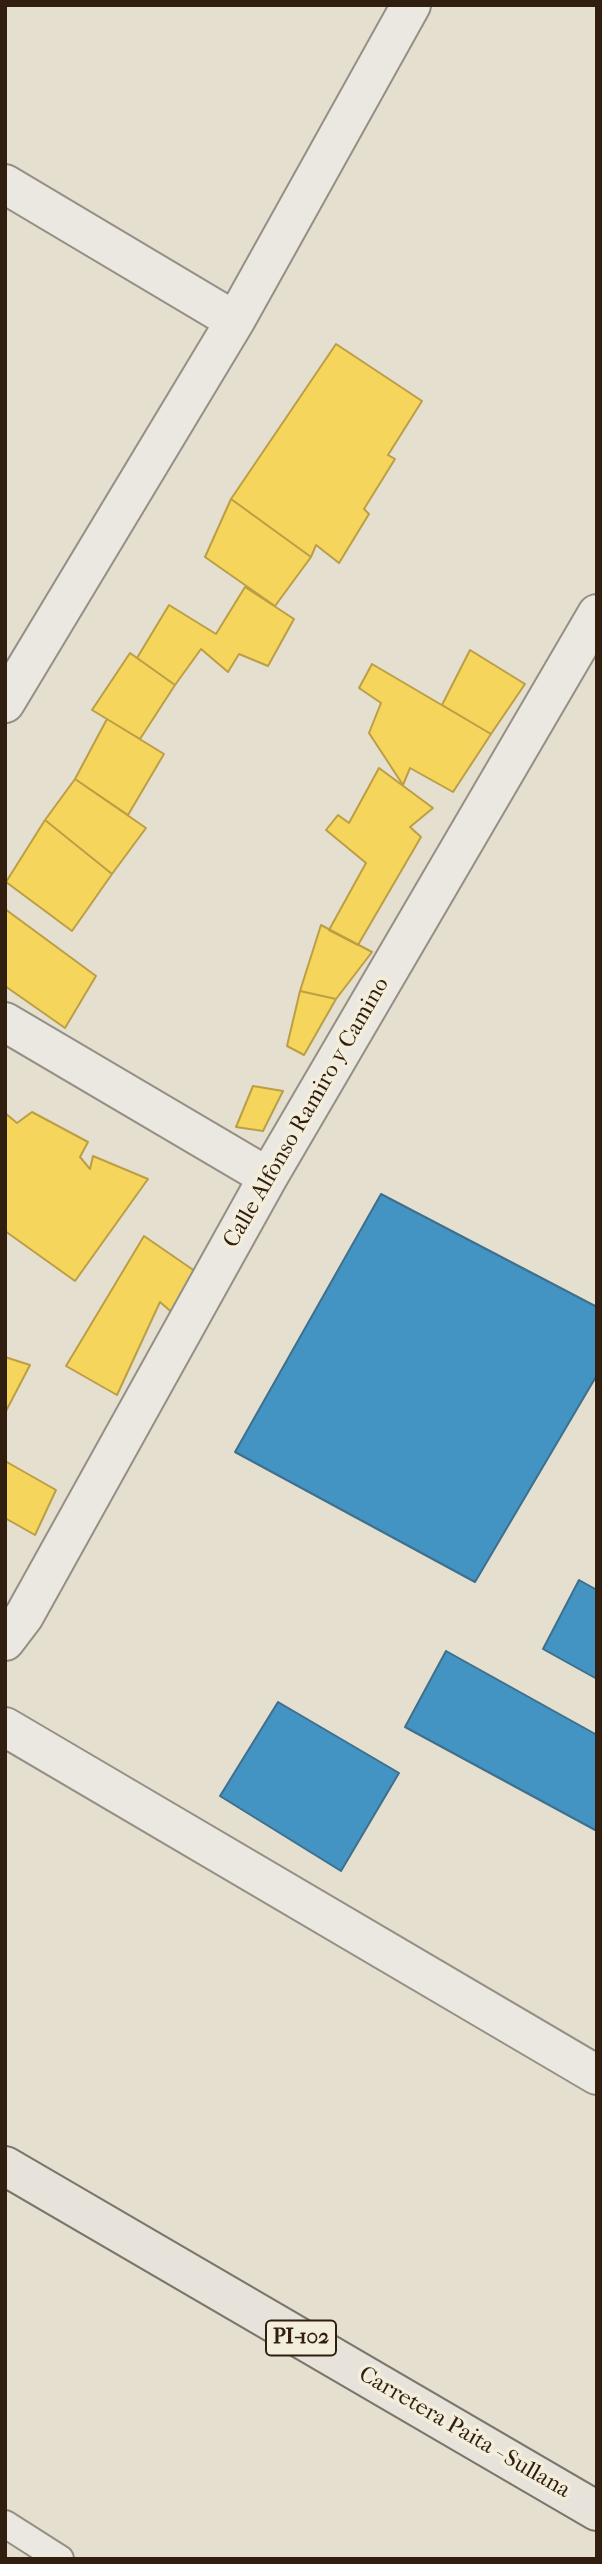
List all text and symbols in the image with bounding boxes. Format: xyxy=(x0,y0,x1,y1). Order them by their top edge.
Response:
street label: Calle Alfonso Ramiro y Camino xyxy=(218,973,396,1253)
road number: PI-102 xyxy=(266,2320,336,2356)
street label: Carretera Paita - Sullana xyxy=(353,2361,575,2505)

